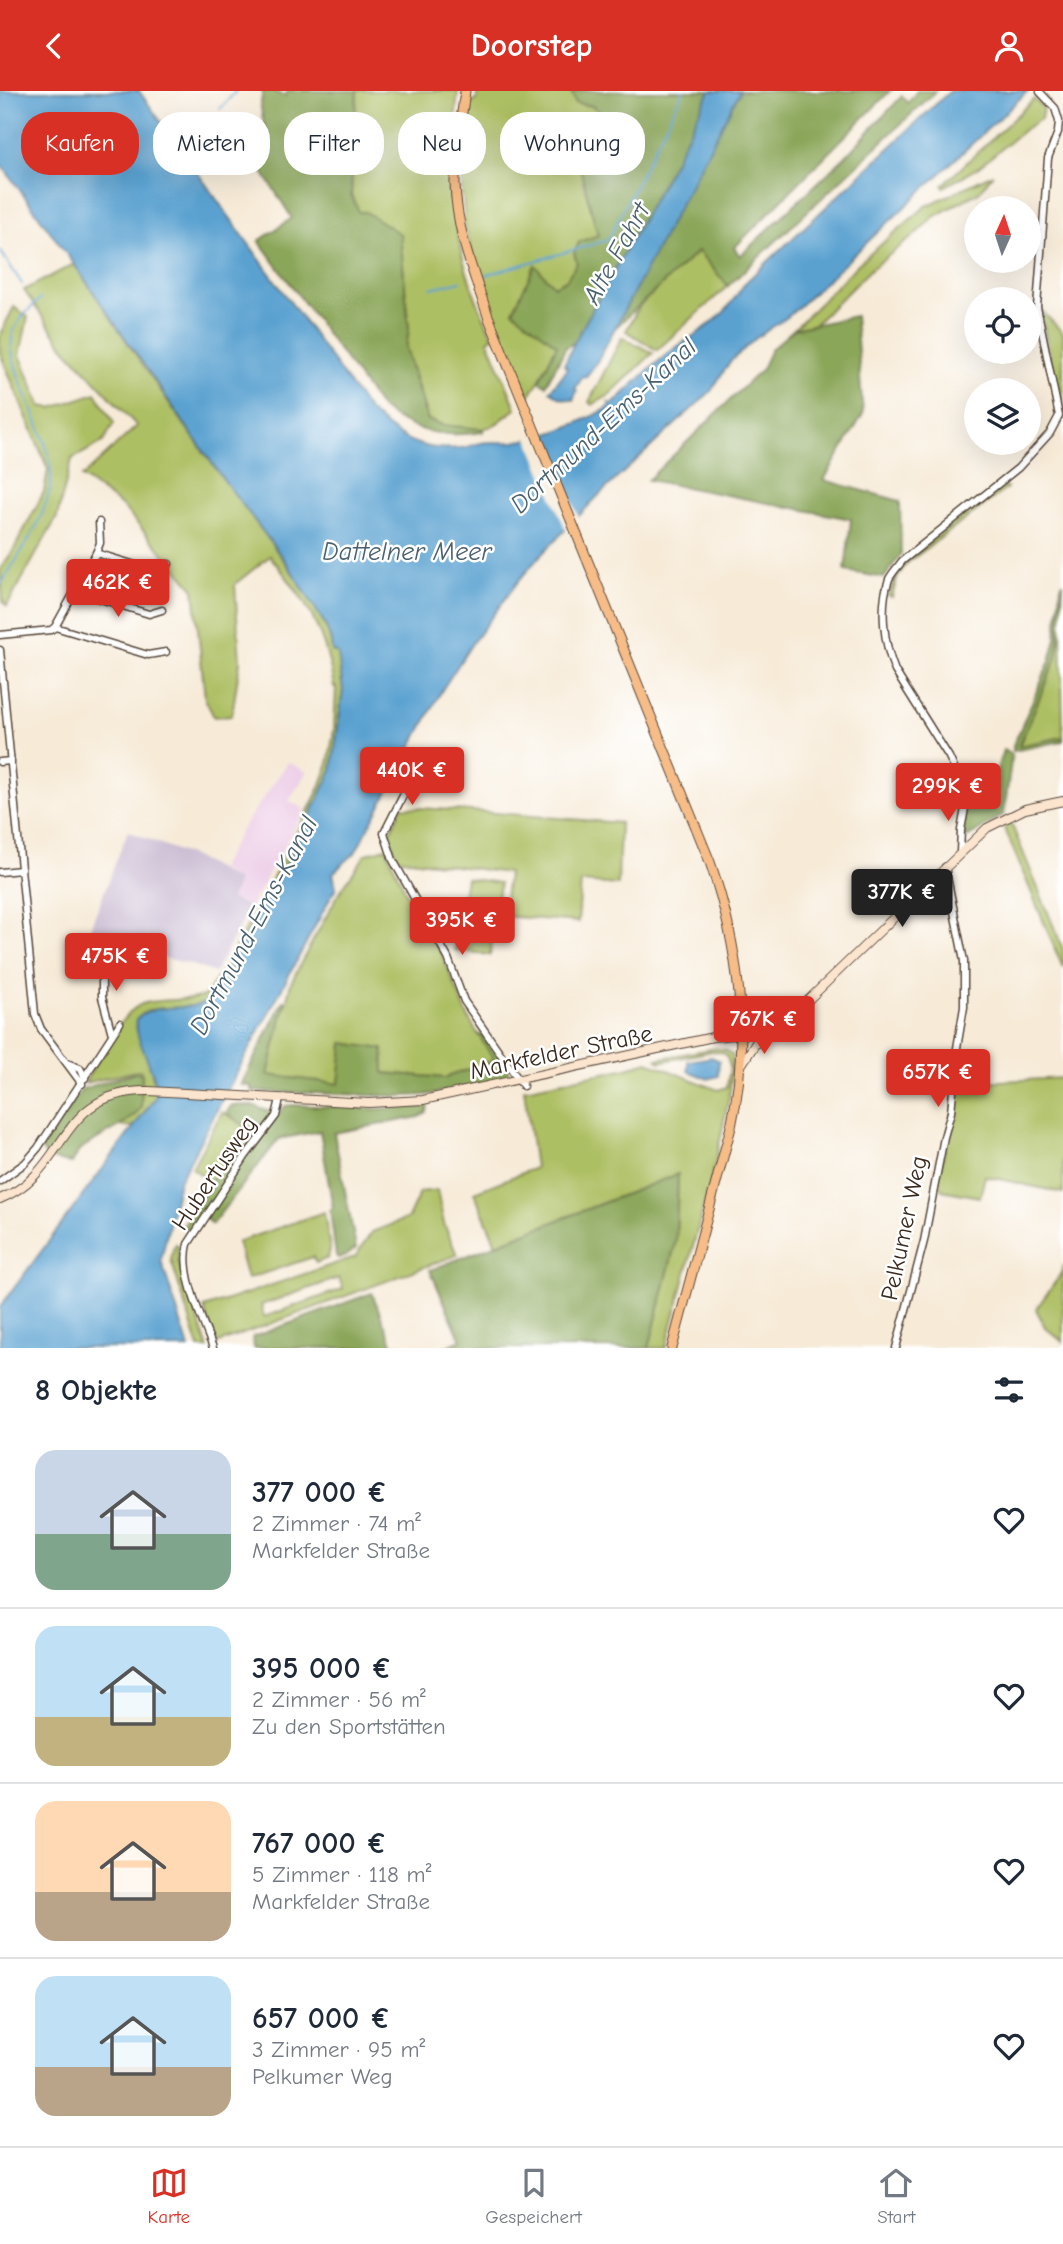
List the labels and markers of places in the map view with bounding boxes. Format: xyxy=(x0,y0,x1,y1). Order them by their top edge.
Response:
pin: 462K € xyxy=(61,559,175,619)
pin: 440K € xyxy=(355,747,469,807)
pin: 299K € xyxy=(891,763,1005,823)
pin: 377K € xyxy=(845,869,959,929)
pin: 395K € xyxy=(405,897,519,957)
pin: 475K € xyxy=(59,933,173,993)
pin: 767K € xyxy=(707,997,821,1056)
pin: 657K € xyxy=(881,1049,995,1109)

